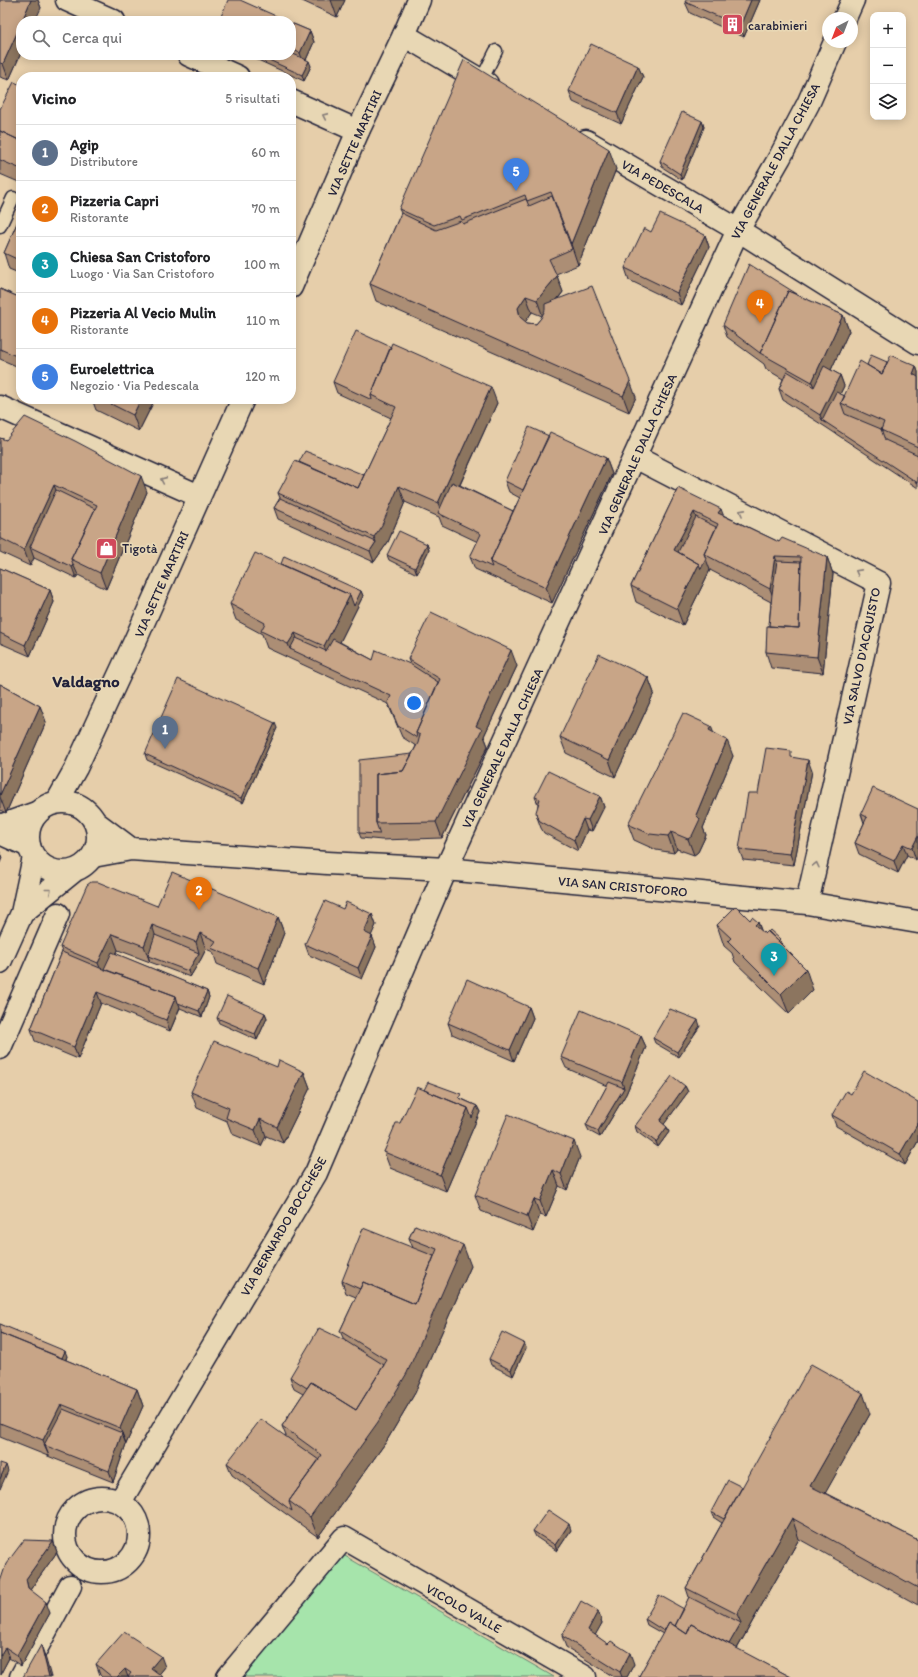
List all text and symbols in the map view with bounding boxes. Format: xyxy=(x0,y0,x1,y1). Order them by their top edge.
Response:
building icon: carabinieri xyxy=(720,12,746,38)
north arrow xyxy=(822,12,858,48)
map controls xyxy=(870,12,906,120)
button: + xyxy=(870,12,906,48)
search box xyxy=(16,16,296,60)
place label: carabinieri xyxy=(748,18,807,33)
icon: search xyxy=(30,27,52,49)
text: Cerca qui xyxy=(62,29,122,47)
button: − xyxy=(870,48,906,84)
street label: VIA GENERALE DALLA CHIESA xyxy=(728,80,823,242)
button: layers xyxy=(870,84,906,120)
text: Vicino xyxy=(32,88,76,108)
street label: VIA SETTE MARTIRI xyxy=(324,88,385,199)
text: 5 risultati xyxy=(225,91,280,106)
one-way arrow xyxy=(321,113,329,121)
text: Agip xyxy=(70,136,99,154)
text: 1 xyxy=(42,145,48,160)
text: 60 m xyxy=(251,145,280,160)
text: Distributore xyxy=(70,154,138,169)
street label: VIA PEDESCALA xyxy=(619,157,707,217)
pin: 5 xyxy=(503,158,529,191)
text: Pizzeria Capri xyxy=(70,192,159,210)
text: 2 xyxy=(42,201,48,216)
text: 70 m xyxy=(252,201,280,216)
text: Ristorante xyxy=(70,210,129,225)
text: Chiesa San Cristoforo xyxy=(70,248,210,266)
text: 3 xyxy=(41,257,49,272)
text: 100 m xyxy=(244,257,280,272)
text: Luogo · Via San Cristoforo xyxy=(70,266,214,281)
pin: 4 xyxy=(747,290,773,323)
text: Pizzeria Al Vecio Mulin xyxy=(70,304,216,322)
text: 4 xyxy=(41,313,49,328)
text: 110 m xyxy=(246,313,280,328)
text: Ristorante xyxy=(70,322,129,337)
text: Euroelettrica xyxy=(70,360,154,378)
text: 5 xyxy=(42,369,48,384)
text: 120 m xyxy=(245,369,280,384)
street label: VIA GENERALE DALLA CHIESA xyxy=(595,371,680,537)
text: Negozio · Via Pedescala xyxy=(70,378,199,393)
one-way arrow xyxy=(160,477,167,485)
one-way arrow xyxy=(739,509,747,517)
street label: VIA SETTE MARTIRI xyxy=(131,529,192,640)
shop icon: Tigotà xyxy=(94,535,120,561)
place label: Tigotà xyxy=(122,541,158,556)
one-way arrow xyxy=(855,569,862,577)
street label: VIA SALVO D'ACQUISTO xyxy=(840,586,883,726)
street label: VIA GENERALE DALLA CHIESA xyxy=(459,665,547,831)
district label: Valdagno xyxy=(52,671,120,692)
your location xyxy=(404,693,424,713)
pin: 1 xyxy=(152,716,178,749)
one-way arrow xyxy=(811,861,819,868)
street label: VIA SAN CRISTOFORO xyxy=(558,873,688,900)
pin: 2 xyxy=(186,877,212,910)
one-way arrow xyxy=(44,889,51,896)
pin: 3 xyxy=(761,943,787,976)
street label: VIA BERNARDO BOCCHESE xyxy=(237,1154,330,1299)
street label: VICOLO VALLE xyxy=(423,1581,504,1636)

